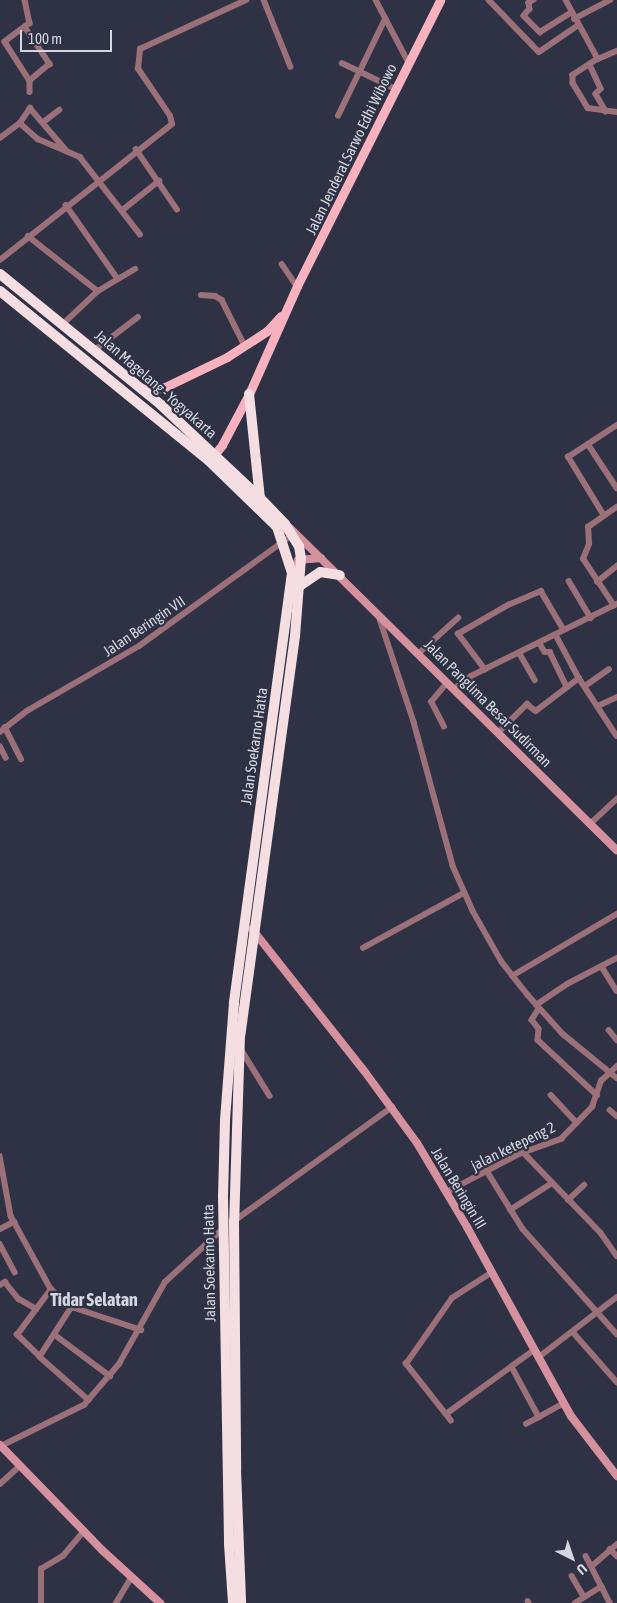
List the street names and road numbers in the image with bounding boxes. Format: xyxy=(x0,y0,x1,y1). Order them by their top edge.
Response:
street label: Jalan Jenderal Sarwo Edhi Wibowo xyxy=(302,61,400,237)
street label: Jalan Magelang - Yogyakarta xyxy=(91,326,221,442)
street label: Jalan Beringin VII xyxy=(99,592,189,660)
street label: Jalan Panglima Besar Sudirman xyxy=(420,635,556,771)
street label: Jalan Soekarno Hatta xyxy=(237,686,271,806)
street label: jalan ketepeng 2 xyxy=(468,1118,558,1174)
street label: Jalan Beringin III xyxy=(428,1144,490,1232)
street label: Jalan Soekarno Hatta xyxy=(199,1204,219,1322)

